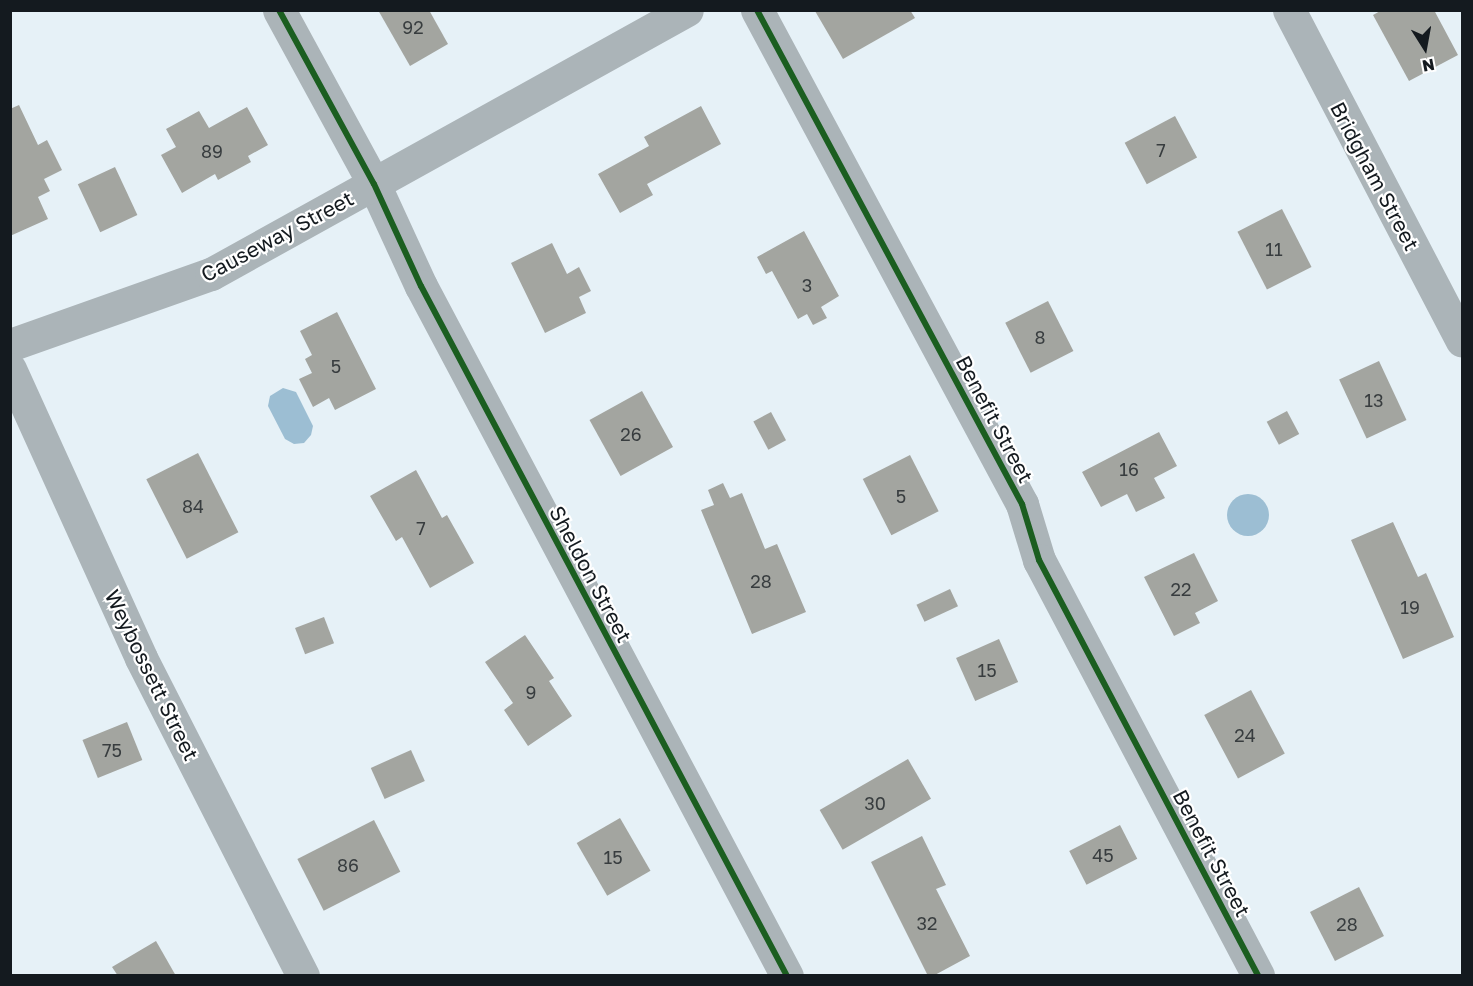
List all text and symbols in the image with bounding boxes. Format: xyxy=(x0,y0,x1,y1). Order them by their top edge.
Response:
house number: 92 xyxy=(402,16,424,38)
north arrow xyxy=(1395,18,1455,78)
text: N xyxy=(1421,55,1436,77)
street label: Bridgham Street xyxy=(1325,97,1425,255)
house number: 7 xyxy=(1156,139,1166,161)
house number: 89 xyxy=(201,140,223,162)
street label: Causeway Street xyxy=(196,185,358,287)
house number: 11 xyxy=(1265,238,1283,260)
house number: 3 xyxy=(802,274,812,296)
house number: 8 xyxy=(1035,326,1045,348)
street label: Benefit Street xyxy=(951,351,1039,487)
house number: 5 xyxy=(331,355,341,377)
house number: 13 xyxy=(1364,389,1384,411)
house number: 26 xyxy=(620,423,642,445)
house number: 16 xyxy=(1119,458,1139,480)
house number: 5 xyxy=(896,485,906,507)
house number: 84 xyxy=(182,495,204,517)
street label: Sheldon Street xyxy=(544,501,638,647)
house number: 7 xyxy=(416,517,426,539)
house number: 28 xyxy=(750,570,772,592)
house number: 22 xyxy=(1171,578,1191,600)
street label: Weybossett Street xyxy=(100,586,204,764)
house number: 19 xyxy=(1400,596,1420,618)
house number: 15 xyxy=(977,659,997,681)
house number: 9 xyxy=(526,681,536,703)
house number: 24 xyxy=(1234,724,1256,746)
house number: 75 xyxy=(102,739,122,761)
street label: Benefit Street xyxy=(1168,785,1256,921)
house number: 30 xyxy=(864,792,886,814)
house number: 45 xyxy=(1092,844,1114,866)
house number: 15 xyxy=(603,846,623,868)
house number: 86 xyxy=(337,854,359,876)
house number: 32 xyxy=(917,912,937,934)
house number: 28 xyxy=(1336,913,1358,935)

